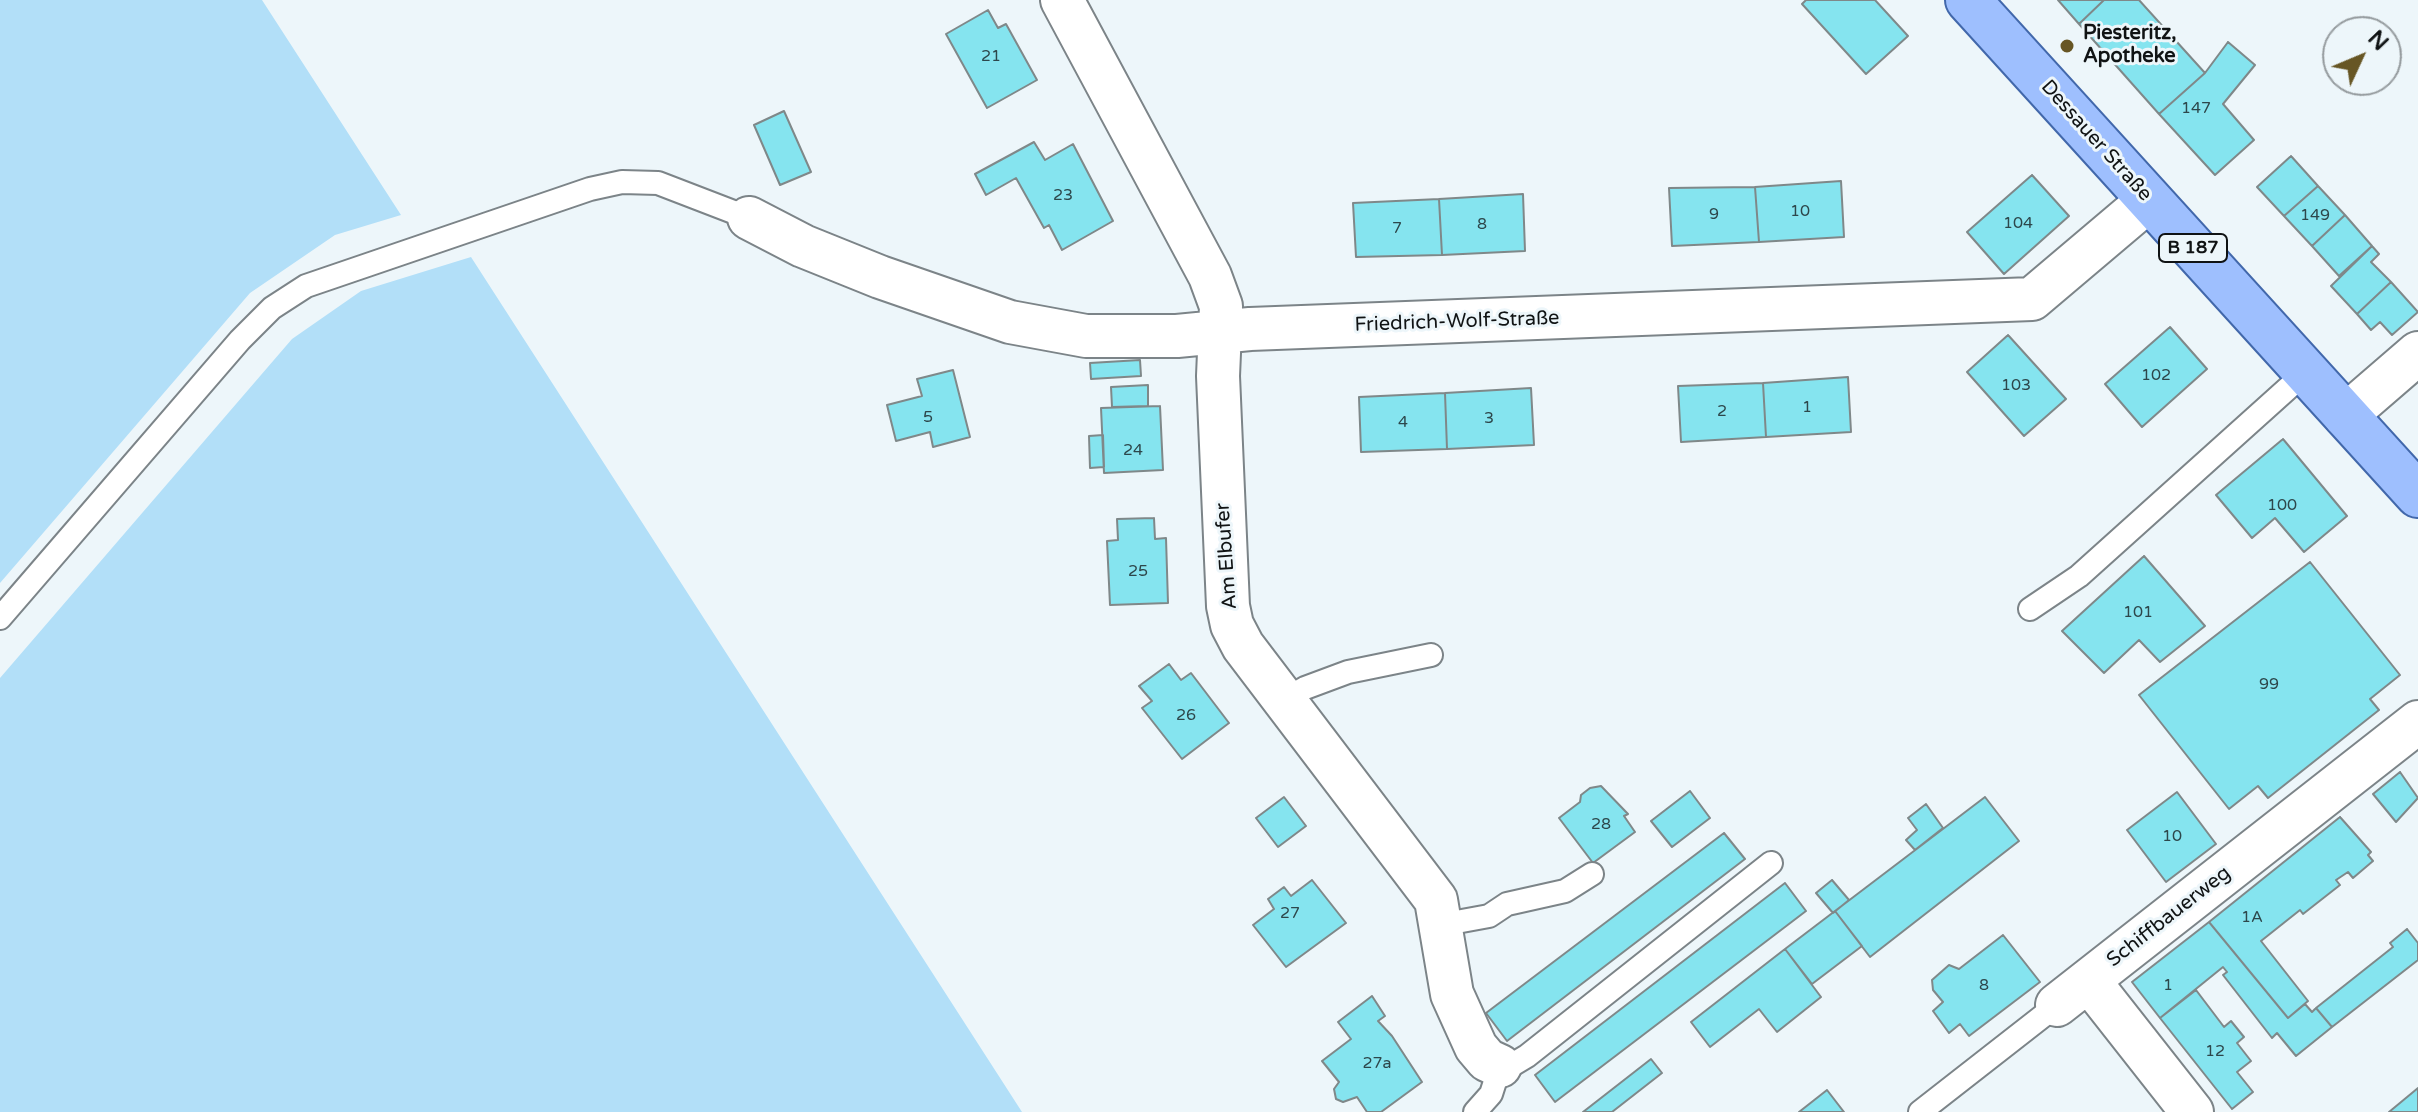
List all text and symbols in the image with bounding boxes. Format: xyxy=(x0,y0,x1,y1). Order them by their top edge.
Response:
north arrow xyxy=(2322,16,2402,96)
place label: Piesteritz, Apotheke xyxy=(2083,22,2176,69)
text: N xyxy=(2362,25,2393,56)
marker: Piesteritz, Apotheke xyxy=(2058,37,2076,55)
house number: 21 xyxy=(981,47,1001,67)
street label: Dessauer Straße xyxy=(2035,76,2157,206)
house number: 147 xyxy=(2181,99,2211,119)
house number: 23 xyxy=(1053,186,1073,206)
house number: 10 xyxy=(1790,202,1810,222)
house number: 9 xyxy=(1709,205,1719,225)
house number: 149 xyxy=(2300,206,2330,226)
house number: 104 xyxy=(2003,214,2033,234)
house number: 8 xyxy=(1477,215,1487,235)
house number: 7 xyxy=(1392,219,1402,239)
road number: B 187 xyxy=(2159,234,2227,262)
street label: Friedrich-Wolf-Straße xyxy=(1354,306,1560,338)
house number: 102 xyxy=(2141,366,2171,386)
house number: 103 xyxy=(2001,376,2031,396)
house number: 1 xyxy=(1802,398,1812,418)
house number: 2 xyxy=(1717,402,1727,422)
house number: 5 xyxy=(923,408,933,428)
house number: 3 xyxy=(1484,409,1494,429)
house number: 4 xyxy=(1398,413,1408,433)
house number: 24 xyxy=(1123,441,1143,461)
house number: 100 xyxy=(2267,496,2297,516)
street label: Am Elbufer xyxy=(1211,502,1243,610)
house number: 25 xyxy=(1128,562,1148,582)
house number: 101 xyxy=(2123,603,2153,623)
house number: 99 xyxy=(2259,675,2279,695)
house number: 26 xyxy=(1176,706,1196,726)
house number: 28 xyxy=(1591,815,1611,835)
house number: 10 xyxy=(2162,827,2182,847)
street label: Schiffbauerweg xyxy=(2102,861,2236,973)
house number: 27 xyxy=(1280,904,1300,924)
house number: 1A xyxy=(2241,908,2263,928)
house number: 8 xyxy=(1979,976,1989,996)
house number: 1 xyxy=(2163,976,2173,996)
house number: 12 xyxy=(2205,1042,2225,1062)
house number: 27a xyxy=(1362,1054,1392,1074)

